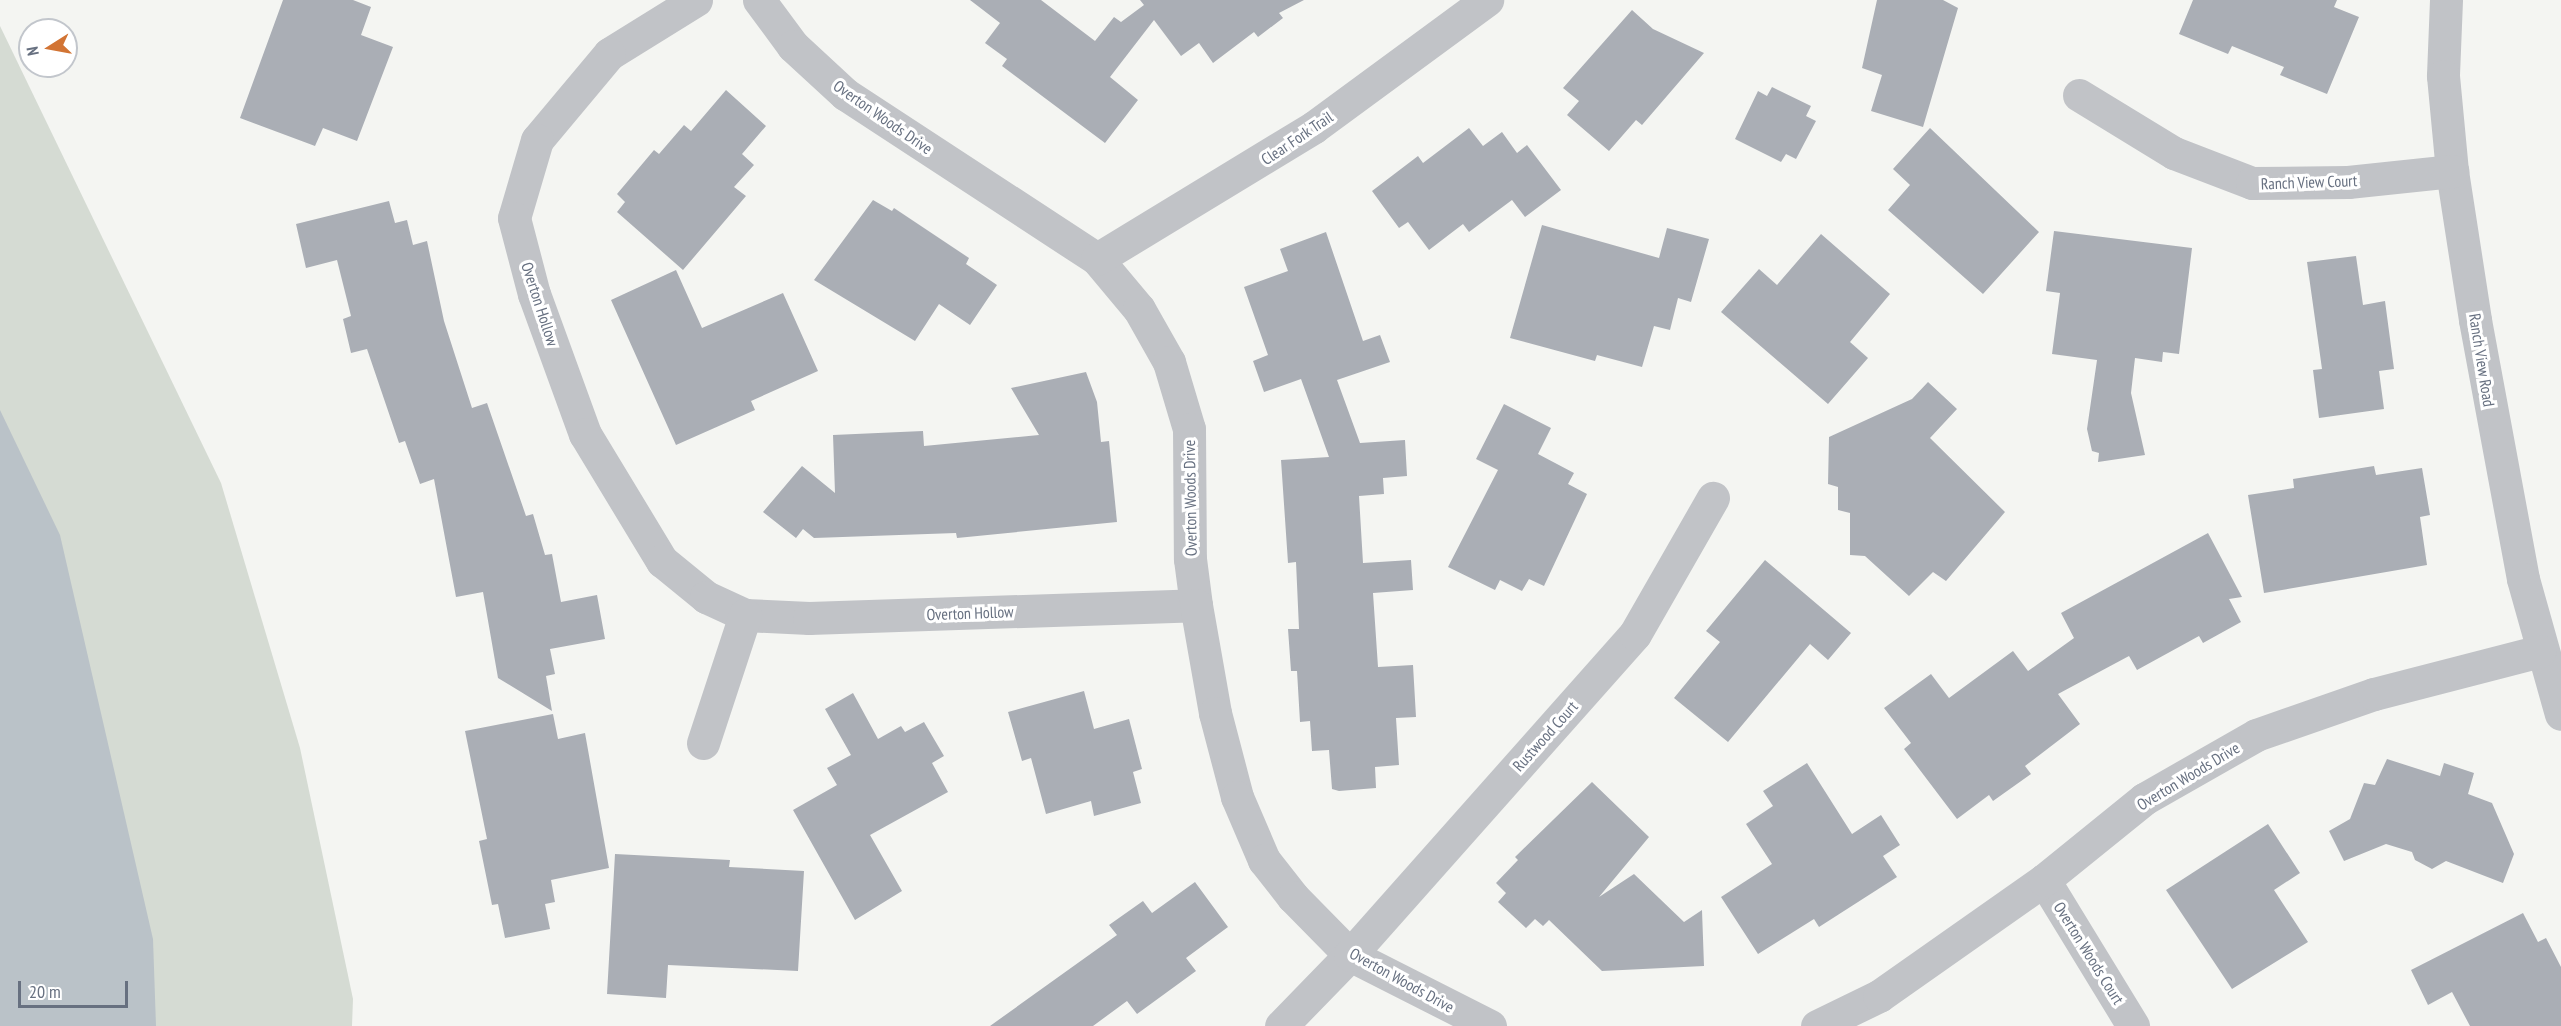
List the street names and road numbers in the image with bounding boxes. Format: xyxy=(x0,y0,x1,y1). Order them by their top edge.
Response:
street label: Overton Woods Drive xyxy=(830,76,936,158)
street label: Clear Fork Trail xyxy=(1257,107,1337,169)
street label: Ranch View Court xyxy=(2260,171,2358,193)
street label: Overton Hollow xyxy=(517,260,563,348)
street label: Ranch View Road xyxy=(2465,312,2499,408)
street label: Overton Woods Drive xyxy=(1179,440,1201,556)
street label: Overton Hollow xyxy=(926,602,1014,624)
street label: Rustwood Court xyxy=(1508,697,1582,775)
street label: Overton Woods Drive xyxy=(2133,738,2243,814)
street label: Overton Woods Court xyxy=(2050,898,2128,1008)
street label: Overton Woods Drive xyxy=(1346,943,1458,1017)

